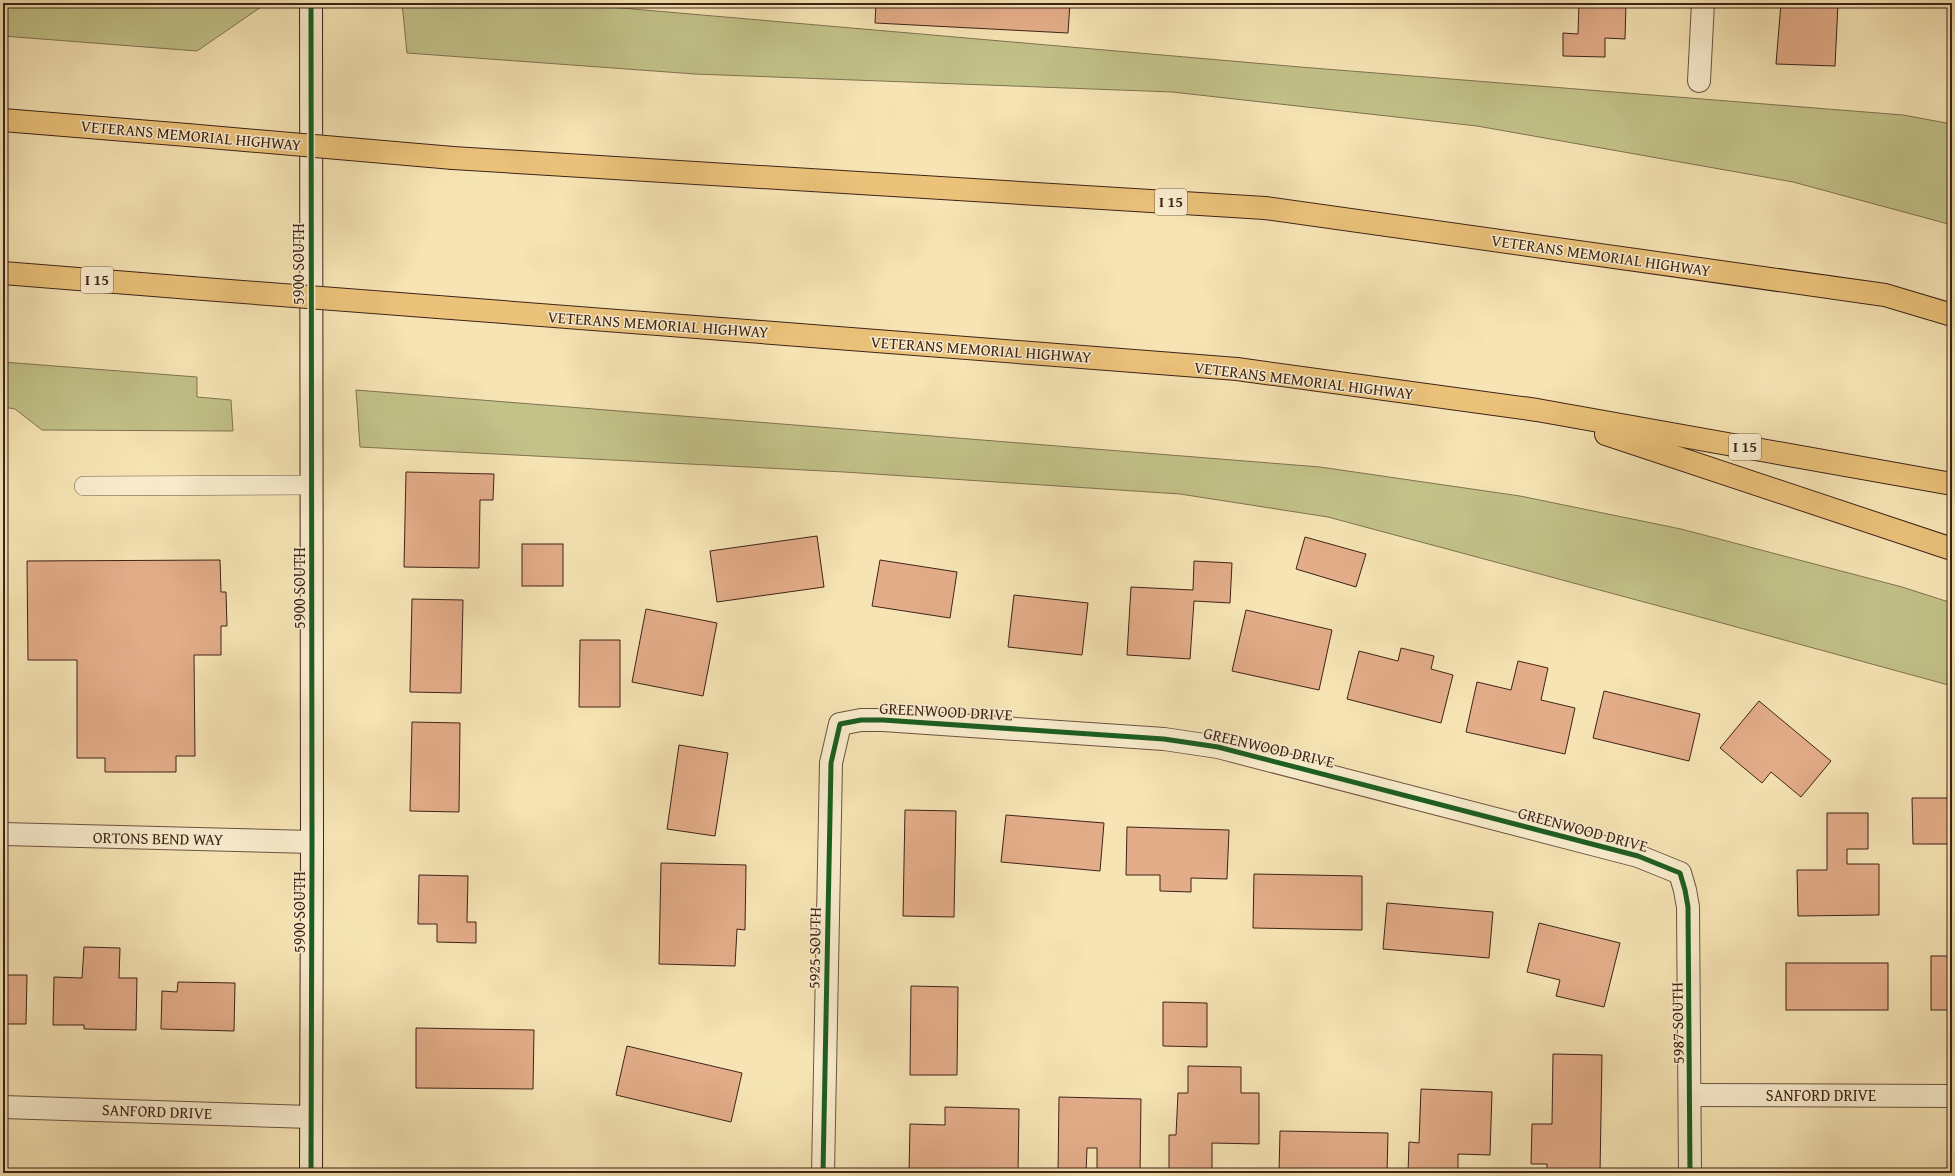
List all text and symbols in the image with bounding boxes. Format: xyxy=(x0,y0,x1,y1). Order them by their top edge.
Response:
street label: VETERANS MEMORIAL HIGHWAY xyxy=(80,113,303,157)
road number: I 15 xyxy=(1155,189,1187,215)
street label: 5900 SOUTH xyxy=(286,223,310,305)
street label: VETERANS MEMORIAL HIGHWAY xyxy=(1490,228,1713,282)
road number: I 15 xyxy=(81,267,113,293)
street label: VETERANS MEMORIAL HIGHWAY xyxy=(547,304,770,344)
street label: VETERANS MEMORIAL HIGHWAY xyxy=(870,329,1093,369)
street label: VETERANS MEMORIAL HIGHWAY xyxy=(1193,355,1416,405)
road number: I 15 xyxy=(1729,434,1761,460)
street label: 5900 SOUTH xyxy=(287,547,311,629)
street label: GREENWOOD DRIVE xyxy=(879,696,1013,726)
street label: GREENWOOD DRIVE xyxy=(1201,720,1337,774)
street label: GREENWOOD DRIVE xyxy=(1515,800,1651,858)
street label: ORTONS BEND WAY xyxy=(93,825,224,851)
street label: 5900 SOUTH xyxy=(287,871,311,953)
street label: 5925 SOUTH xyxy=(801,906,827,989)
street label: 5987 SOUTH xyxy=(1664,981,1690,1064)
street label: SANFORD DRIVE xyxy=(1766,1083,1876,1107)
street label: SANFORD DRIVE xyxy=(101,1097,213,1125)

